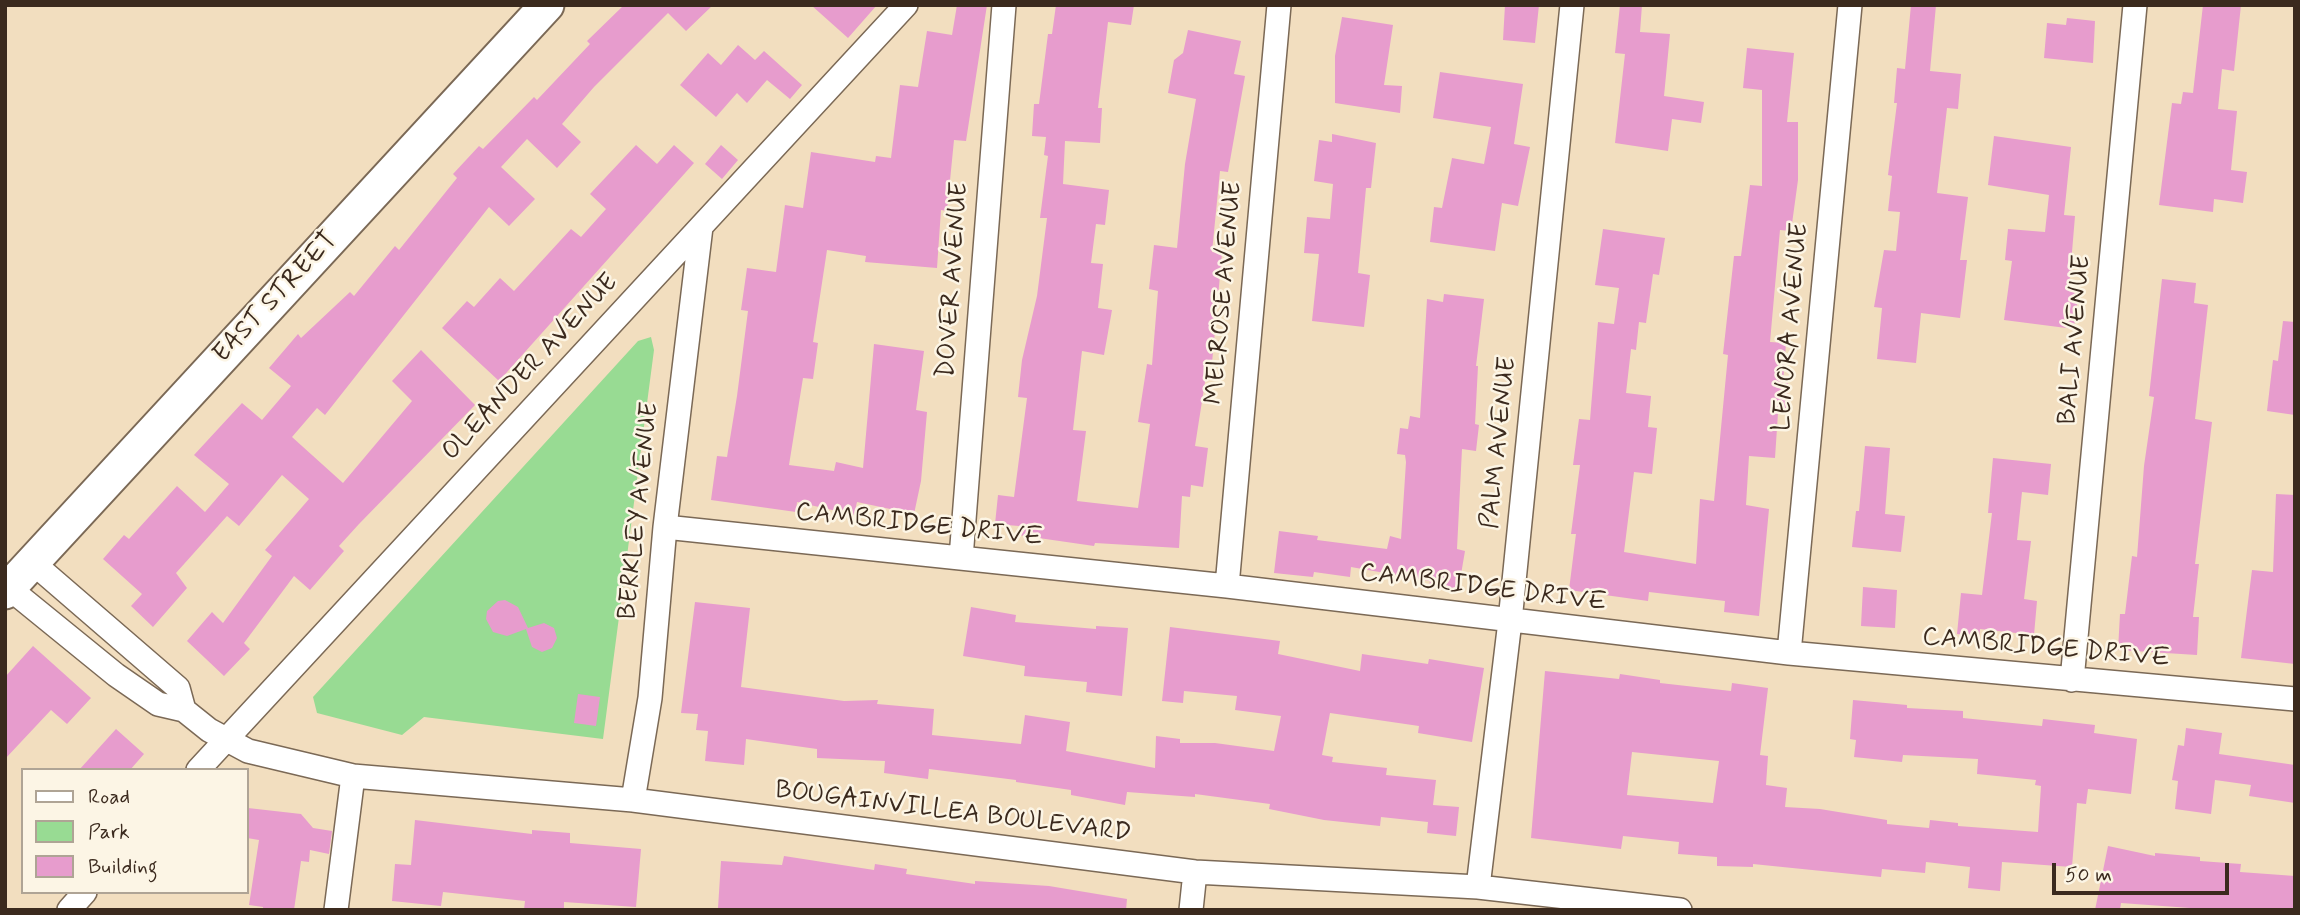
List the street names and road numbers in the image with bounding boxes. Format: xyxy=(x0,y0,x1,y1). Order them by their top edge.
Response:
street label: MELROSE AVENUE xyxy=(1200,180,1250,406)
street label: DOVER AVENUE xyxy=(932,181,976,379)
street label: LENORA AVENUE xyxy=(1767,221,1817,433)
street label: EAST STREET xyxy=(207,226,345,370)
street label: BALI AVENUE xyxy=(2053,254,2099,426)
street label: OLEANDER AVENUE xyxy=(436,268,626,468)
street label: PALM AVENUE xyxy=(1475,355,1525,531)
street label: BERKLEY AVENUE xyxy=(613,401,667,621)
street label: CAMBRIDGE DRIVE xyxy=(794,498,1044,554)
street label: CAMBRIDGE DRIVE xyxy=(1358,558,1608,620)
street label: CAMBRIDGE DRIVE xyxy=(1921,623,2171,675)
street label: BOUGAINVILLEA BOULEVARD xyxy=(773,776,1133,850)

